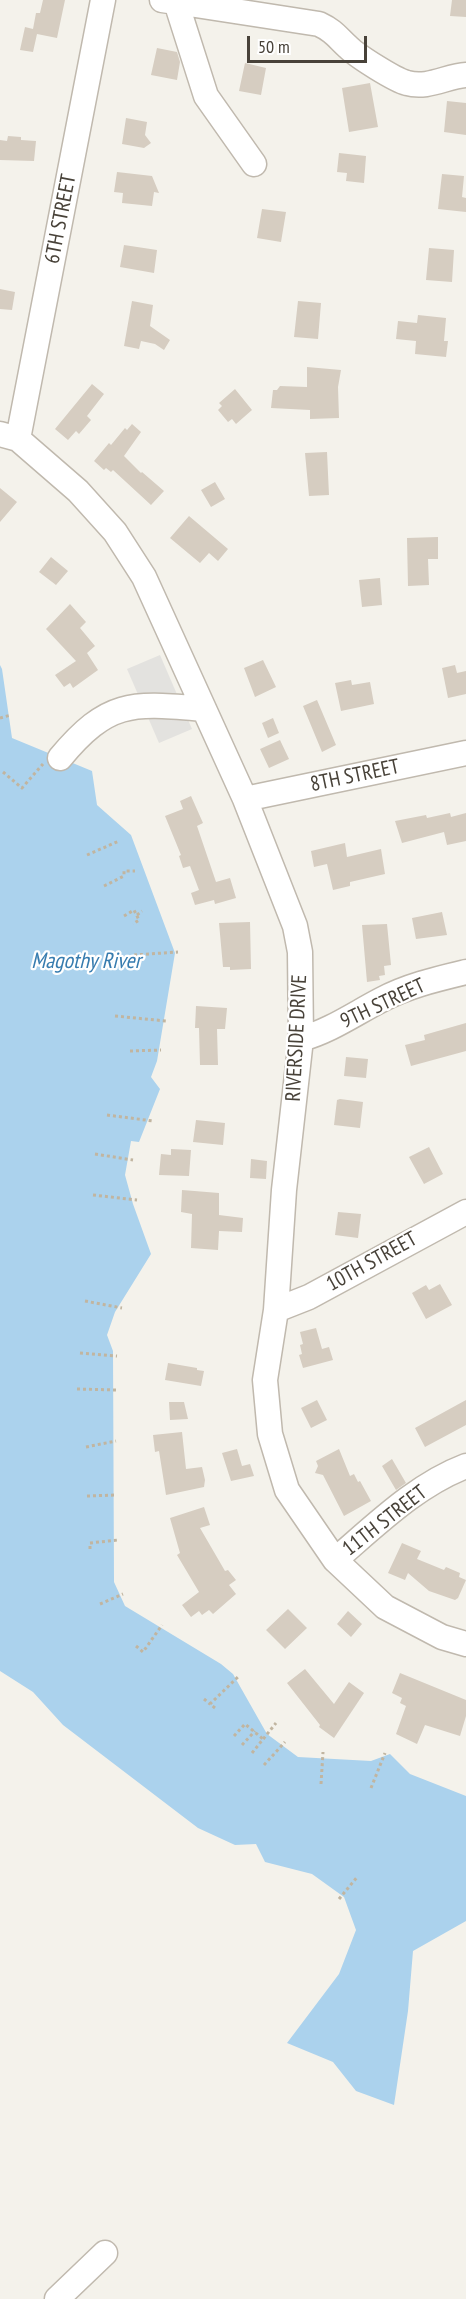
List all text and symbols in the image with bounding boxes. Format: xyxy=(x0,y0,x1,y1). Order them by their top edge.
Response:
scale bar xyxy=(250,24,370,62)
text: 50 m xyxy=(258,35,290,58)
street label: 6TH STREET xyxy=(40,172,82,266)
street label: 8TH STREET xyxy=(308,754,402,798)
water label: Magothy River xyxy=(31,949,141,975)
street label: 9TH STREET xyxy=(337,973,429,1035)
street label: RIVERSIDE DRIVE xyxy=(281,974,313,1102)
street label: 10TH STREET xyxy=(322,1227,422,1297)
street label: 11TH STREET xyxy=(338,1480,432,1562)

